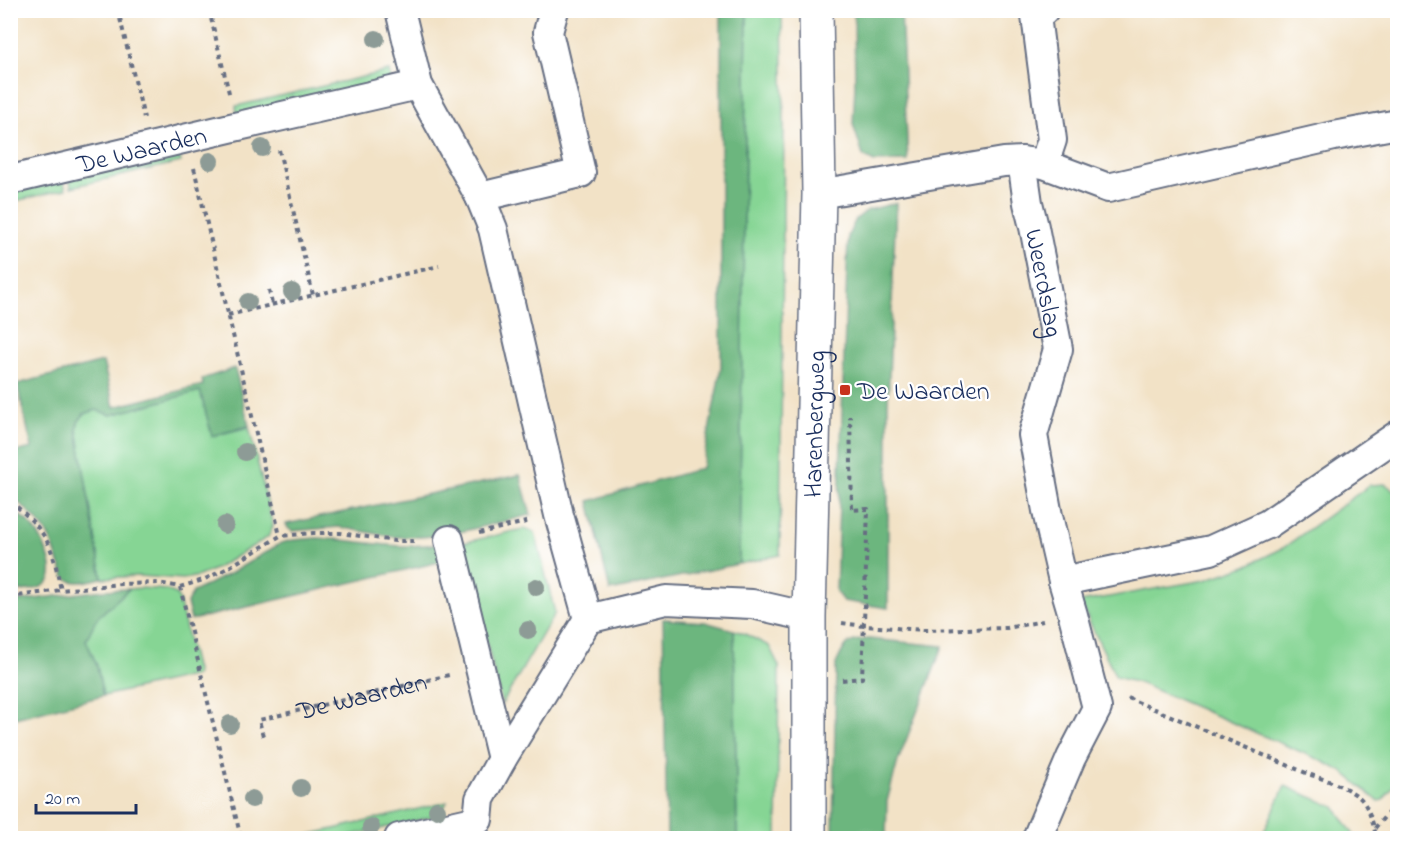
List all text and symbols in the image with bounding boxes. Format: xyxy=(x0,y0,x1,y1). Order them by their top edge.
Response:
street label: De Waarden xyxy=(72,118,211,186)
street label: Weerdslag xyxy=(1013,226,1071,341)
street label: Harenbergweg xyxy=(796,350,837,498)
place label: De Waarden xyxy=(856,374,990,412)
marker: De Waarden xyxy=(838,383,852,397)
street label: De Waarden xyxy=(292,665,431,733)
scale bar xyxy=(36,777,136,815)
text: 20 m xyxy=(45,787,80,813)

